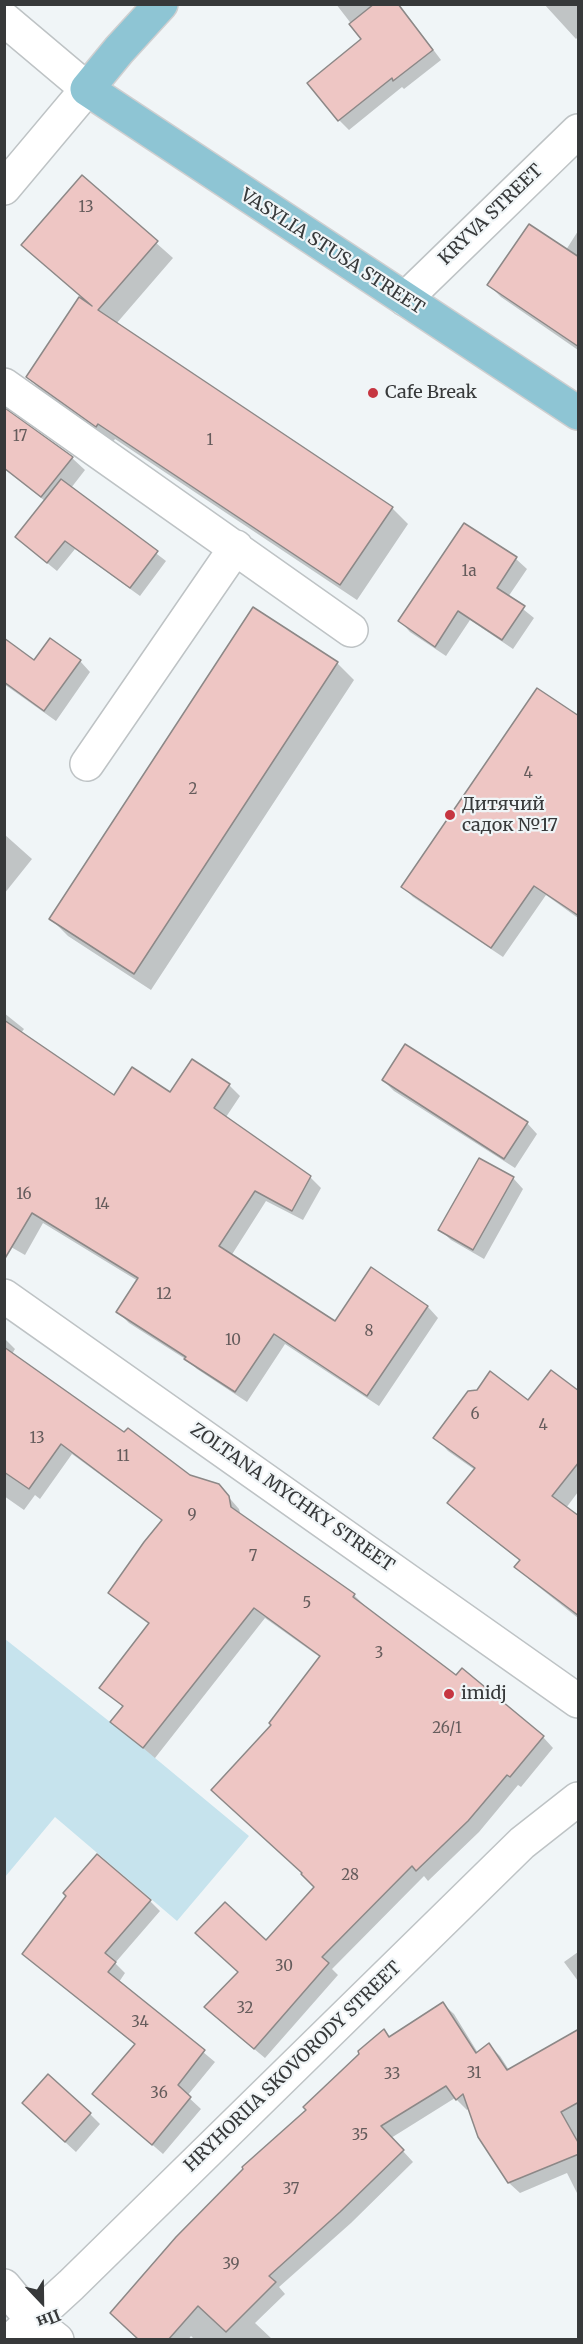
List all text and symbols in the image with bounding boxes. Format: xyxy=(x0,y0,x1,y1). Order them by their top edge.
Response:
street label: KRYVA STREET xyxy=(435,160,547,270)
street label: VASYLIA STUSA STREET xyxy=(236,185,428,319)
house number: 13 xyxy=(79,199,93,217)
place label: Cafe Break xyxy=(385,382,477,404)
marker: Cafe Break xyxy=(366,386,380,400)
house number: 17 xyxy=(13,428,27,446)
house number: 1 xyxy=(207,432,213,450)
house number: 1а xyxy=(462,563,476,581)
house number: 4 xyxy=(523,765,533,783)
house number: 2 xyxy=(189,781,197,799)
place label: Дитячий садок №17 xyxy=(462,794,558,836)
marker: Дитячий садок №17 xyxy=(443,808,457,822)
house number: 16 xyxy=(16,1186,32,1204)
house number: 14 xyxy=(94,1196,110,1214)
house number: 12 xyxy=(156,1286,172,1304)
house number: 8 xyxy=(365,1323,373,1341)
house number: 10 xyxy=(225,1332,241,1350)
house number: 6 xyxy=(470,1406,480,1424)
house number: 4 xyxy=(538,1417,548,1435)
street label: ZOLTANA MYCHKY STREET xyxy=(186,1419,398,1577)
house number: 13 xyxy=(30,1430,44,1448)
house number: 11 xyxy=(116,1448,130,1466)
house number: 9 xyxy=(187,1507,197,1525)
house number: 7 xyxy=(249,1548,257,1566)
house number: 5 xyxy=(303,1595,311,1613)
house number: 3 xyxy=(375,1645,383,1663)
place label: imidj xyxy=(461,1683,507,1705)
marker: imidj xyxy=(442,1687,456,1701)
house number: 26/1 xyxy=(432,1720,462,1738)
house number: 28 xyxy=(341,1867,359,1885)
street label: HRYHORIIA SKOVORODY STREET xyxy=(180,1957,406,2177)
house number: 30 xyxy=(275,1958,293,1976)
house number: 32 xyxy=(236,2000,254,2018)
house number: 34 xyxy=(131,2014,149,2032)
house number: 31 xyxy=(467,2065,481,2083)
house number: 33 xyxy=(384,2066,400,2084)
house number: 36 xyxy=(150,2085,168,2103)
house number: 35 xyxy=(352,2127,368,2145)
house number: 37 xyxy=(283,2181,299,2199)
house number: 39 xyxy=(222,2256,240,2274)
north arrow xyxy=(12,2272,72,2332)
text: Пн xyxy=(34,2305,64,2332)

